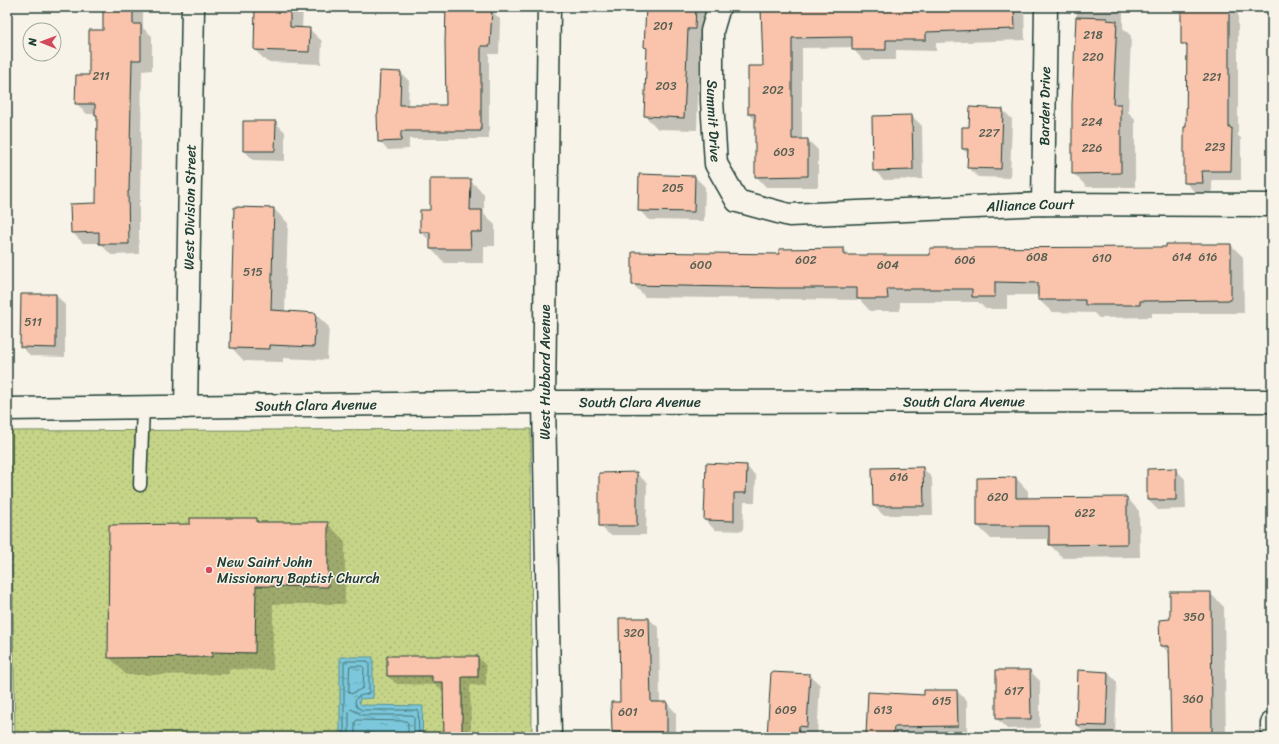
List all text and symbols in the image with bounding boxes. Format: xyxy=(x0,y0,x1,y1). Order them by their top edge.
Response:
house number: 201 xyxy=(653,15,673,37)
north arrow xyxy=(22,22,62,62)
house number: 218 xyxy=(1083,24,1103,46)
text: N xyxy=(23,37,42,47)
house number: 220 xyxy=(1082,46,1104,68)
house number: 211 xyxy=(92,65,110,87)
street label: Barden Drive xyxy=(1032,66,1058,146)
house number: 221 xyxy=(1203,66,1222,88)
house number: 203 xyxy=(655,75,677,97)
house number: 202 xyxy=(762,79,784,101)
street label: Summit Drive xyxy=(699,80,728,163)
house number: 224 xyxy=(1081,111,1103,133)
house number: 227 xyxy=(979,122,1000,144)
house number: 223 xyxy=(1205,136,1226,158)
house number: 226 xyxy=(1082,137,1103,159)
house number: 603 xyxy=(774,141,795,163)
street label: West Division Street xyxy=(176,144,204,270)
house number: 205 xyxy=(662,177,684,199)
street label: Alliance Court xyxy=(985,192,1076,219)
house number: 608 xyxy=(1026,246,1048,268)
house number: 614 xyxy=(1172,246,1192,268)
house number: 616 xyxy=(1199,246,1218,268)
house number: 610 xyxy=(1092,247,1112,269)
house number: 602 xyxy=(795,249,817,271)
house number: 606 xyxy=(954,249,976,271)
house number: 600 xyxy=(690,254,712,276)
house number: 604 xyxy=(877,254,899,276)
house number: 515 xyxy=(243,261,263,283)
street label: West Hubbard Avenue xyxy=(533,304,558,440)
house number: 511 xyxy=(24,311,42,333)
street label: South Clara Avenue xyxy=(903,389,1025,415)
street label: South Clara Avenue xyxy=(579,390,701,415)
street label: South Clara Avenue xyxy=(255,392,377,419)
house number: 616 xyxy=(890,466,909,488)
house number: 620 xyxy=(987,486,1009,508)
house number: 622 xyxy=(1075,502,1095,524)
place label: New Saint John Missionary Baptist Church xyxy=(217,550,380,591)
marker: New Saint John Missionary Baptist Church xyxy=(204,565,214,575)
house number: 350 xyxy=(1183,606,1205,628)
house number: 320 xyxy=(623,622,645,644)
house number: 617 xyxy=(1005,680,1025,702)
house number: 360 xyxy=(1183,688,1204,710)
house number: 615 xyxy=(932,690,952,712)
house number: 609 xyxy=(775,699,797,721)
house number: 613 xyxy=(874,699,893,721)
house number: 601 xyxy=(618,701,638,723)

